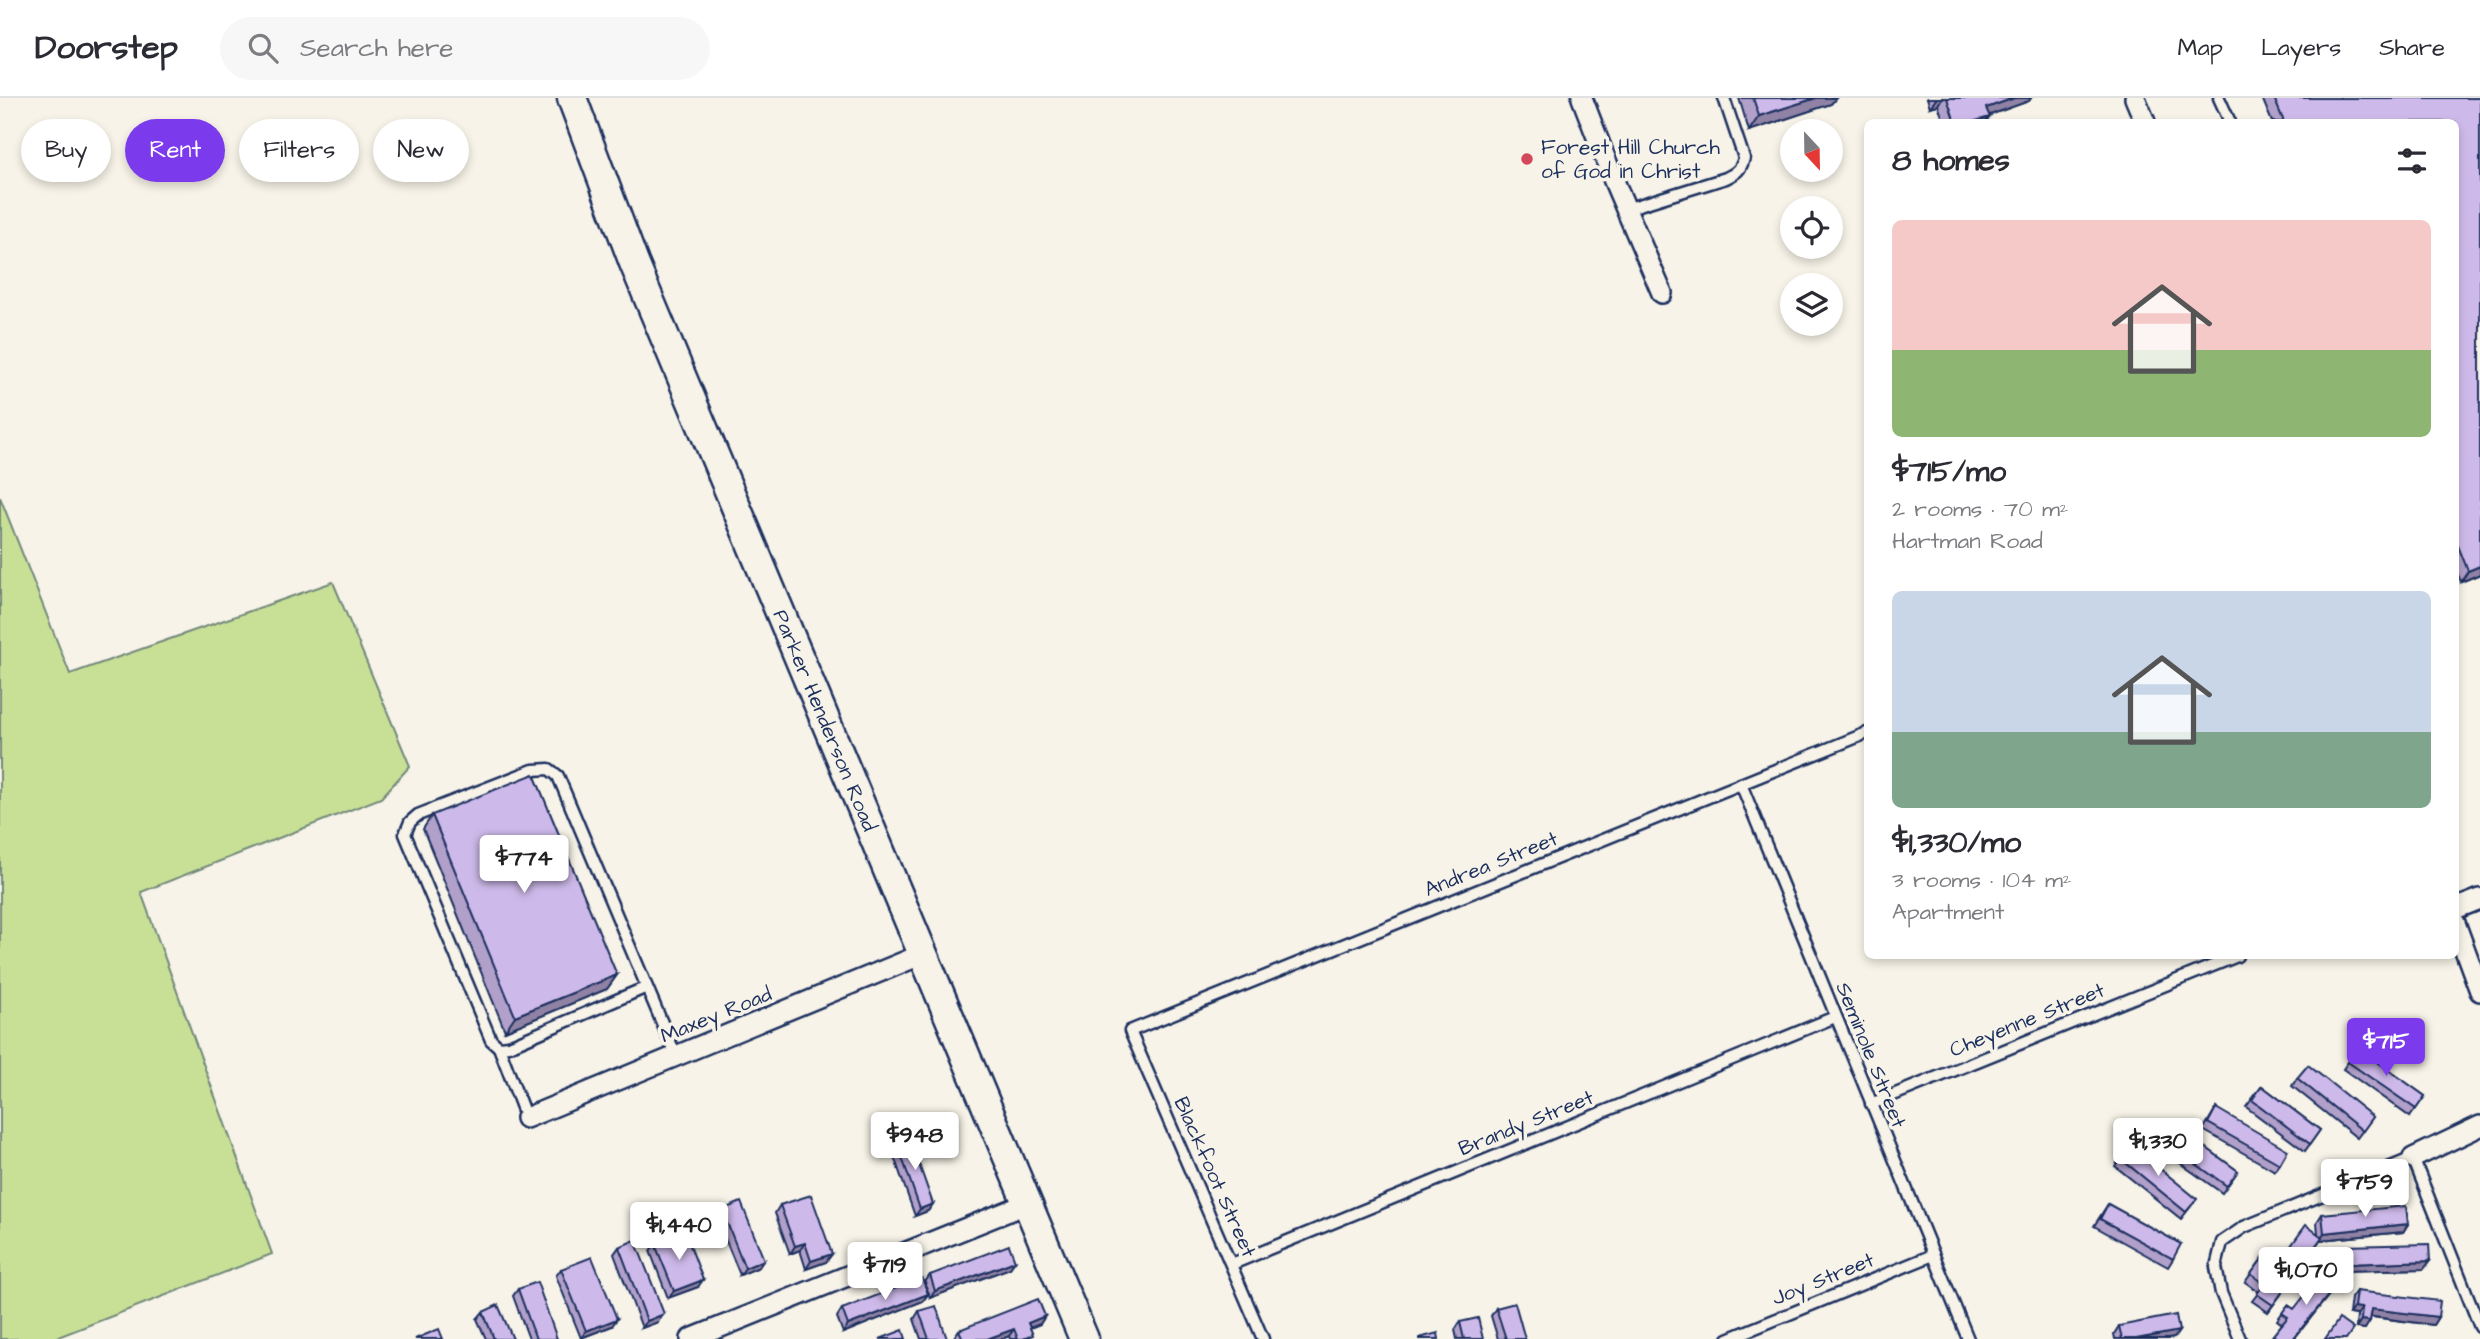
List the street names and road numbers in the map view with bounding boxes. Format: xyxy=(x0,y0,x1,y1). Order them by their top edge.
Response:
street label: Parker Henderson Road xyxy=(766,605,885,836)
street label: Andrea Street xyxy=(1420,824,1563,904)
street label: Cheyenne Street xyxy=(1945,975,2110,1066)
street label: Seminole Street xyxy=(1829,978,1914,1133)
street label: Maxey Road xyxy=(656,979,777,1052)
street label: Brandy Street xyxy=(1454,1083,1599,1165)
street label: Blackfoot Street xyxy=(1167,1092,1264,1262)
street label: Joy Street xyxy=(1768,1245,1880,1314)

